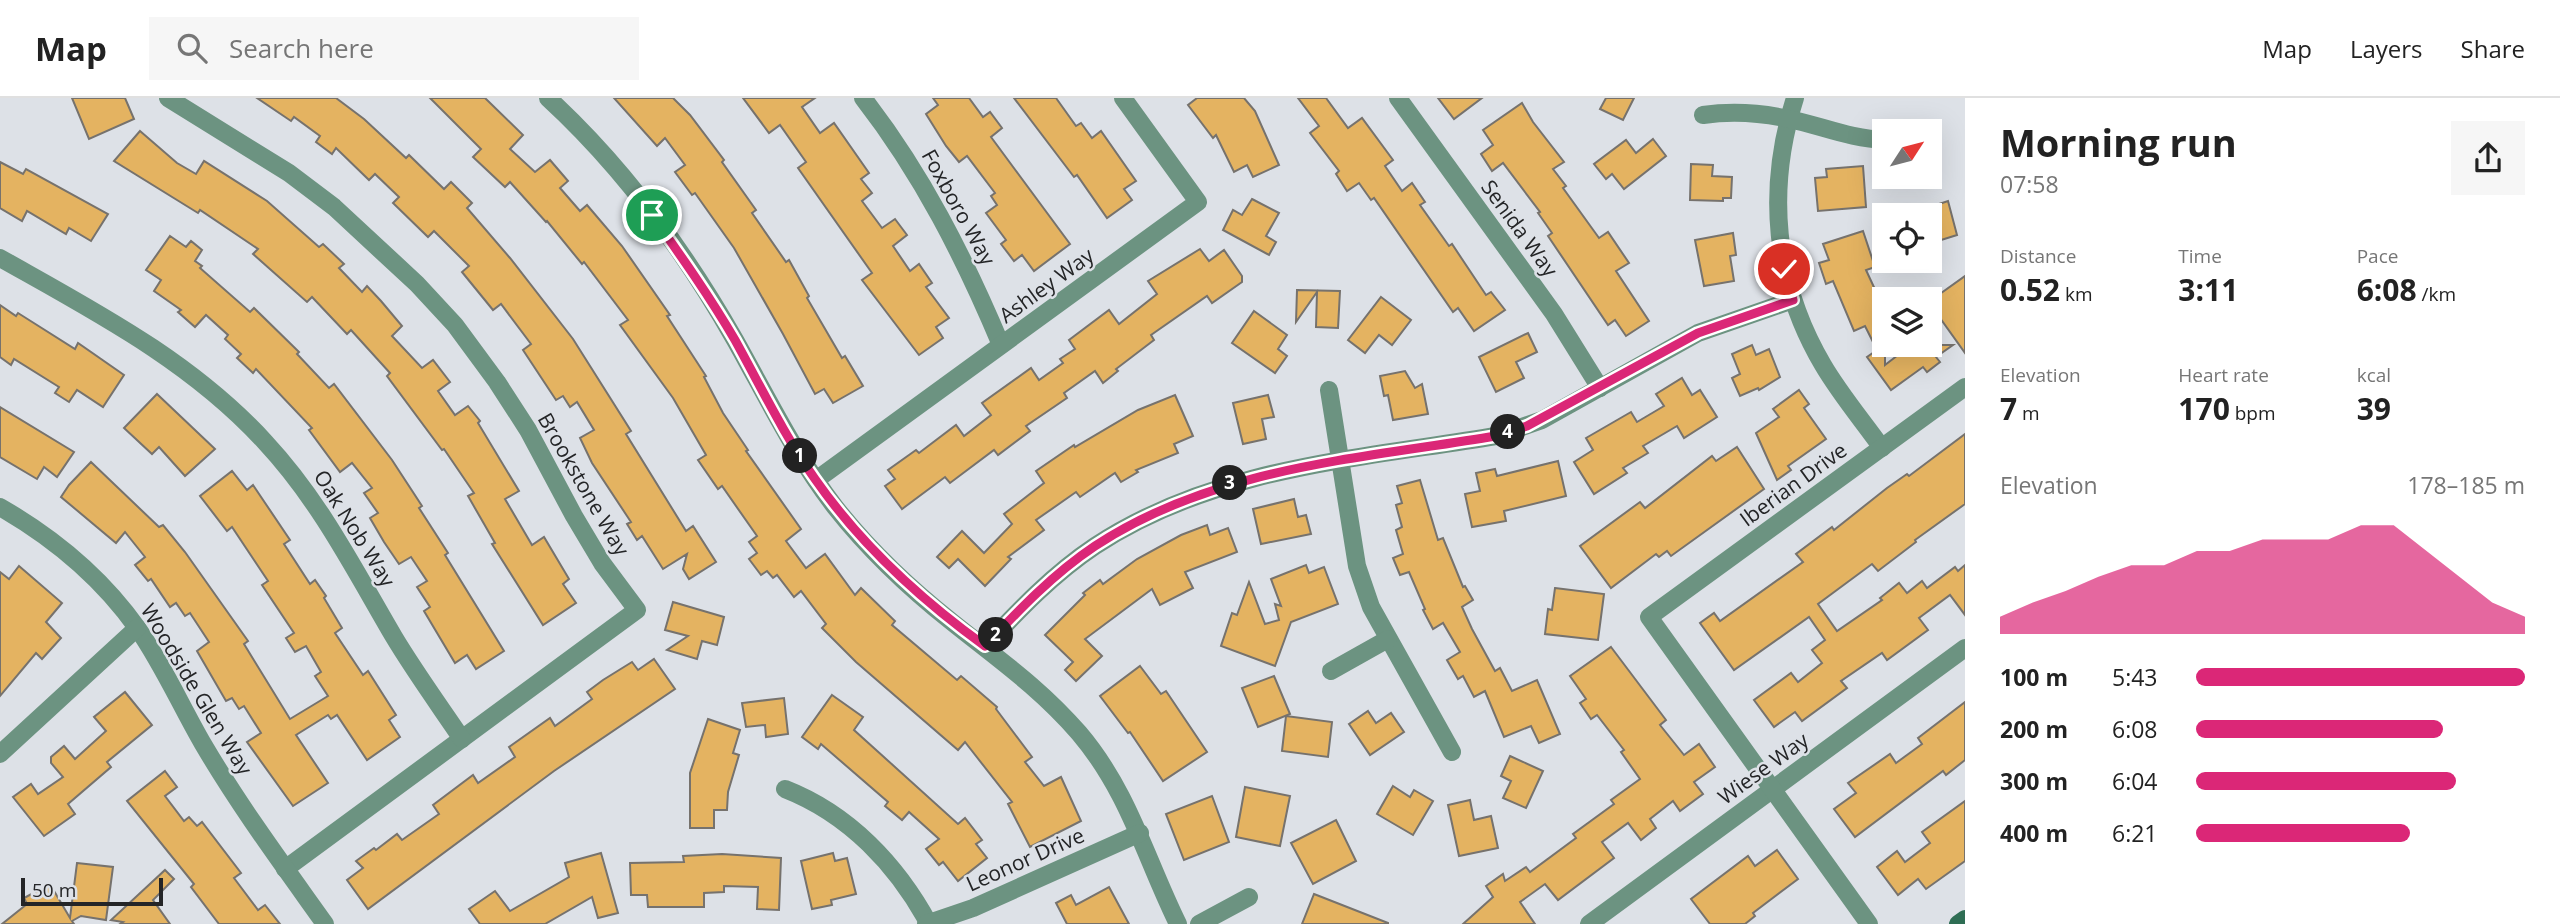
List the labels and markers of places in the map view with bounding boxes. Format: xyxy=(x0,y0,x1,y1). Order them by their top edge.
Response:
pin xyxy=(622,185,682,245)
pin xyxy=(1754,239,1814,299)
pin: 4 xyxy=(1490,414,1526,450)
pin: 1 xyxy=(782,438,818,474)
pin: 3 xyxy=(1212,466,1248,500)
pin: 2 xyxy=(978,618,1014,652)

